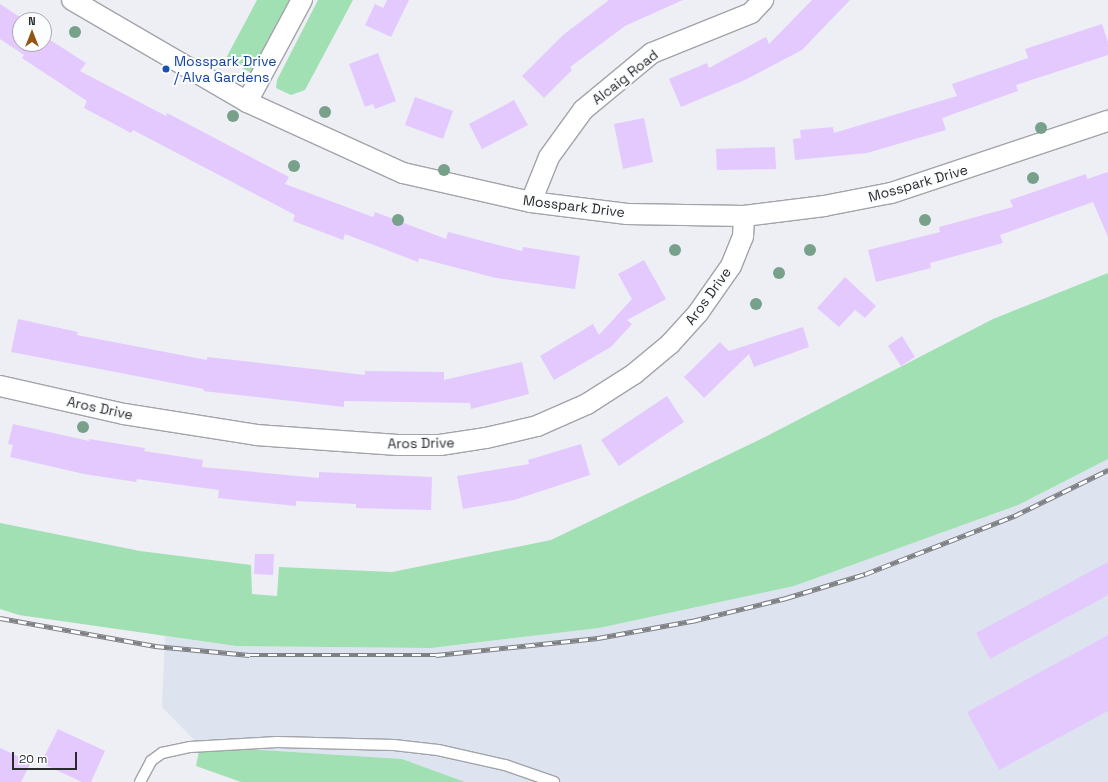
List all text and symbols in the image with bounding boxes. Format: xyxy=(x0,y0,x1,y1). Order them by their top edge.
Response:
north arrow xyxy=(12,12,52,52)
text: N xyxy=(28,14,36,28)
street label: Alcaig Road xyxy=(589,46,661,108)
place label: Mosspark Drive / Alva Gardens xyxy=(174,53,277,86)
marker: Mosspark Drive / Alva Gardens xyxy=(161,64,171,74)
street label: Mosspark Drive xyxy=(866,161,970,205)
street label: Mosspark Drive xyxy=(522,191,626,221)
street label: Aros Drive xyxy=(682,264,734,328)
street label: Aros Drive xyxy=(65,393,135,423)
street label: Aros Drive xyxy=(387,434,455,452)
scale bar xyxy=(14,744,79,770)
text: 20 m xyxy=(19,751,47,767)

